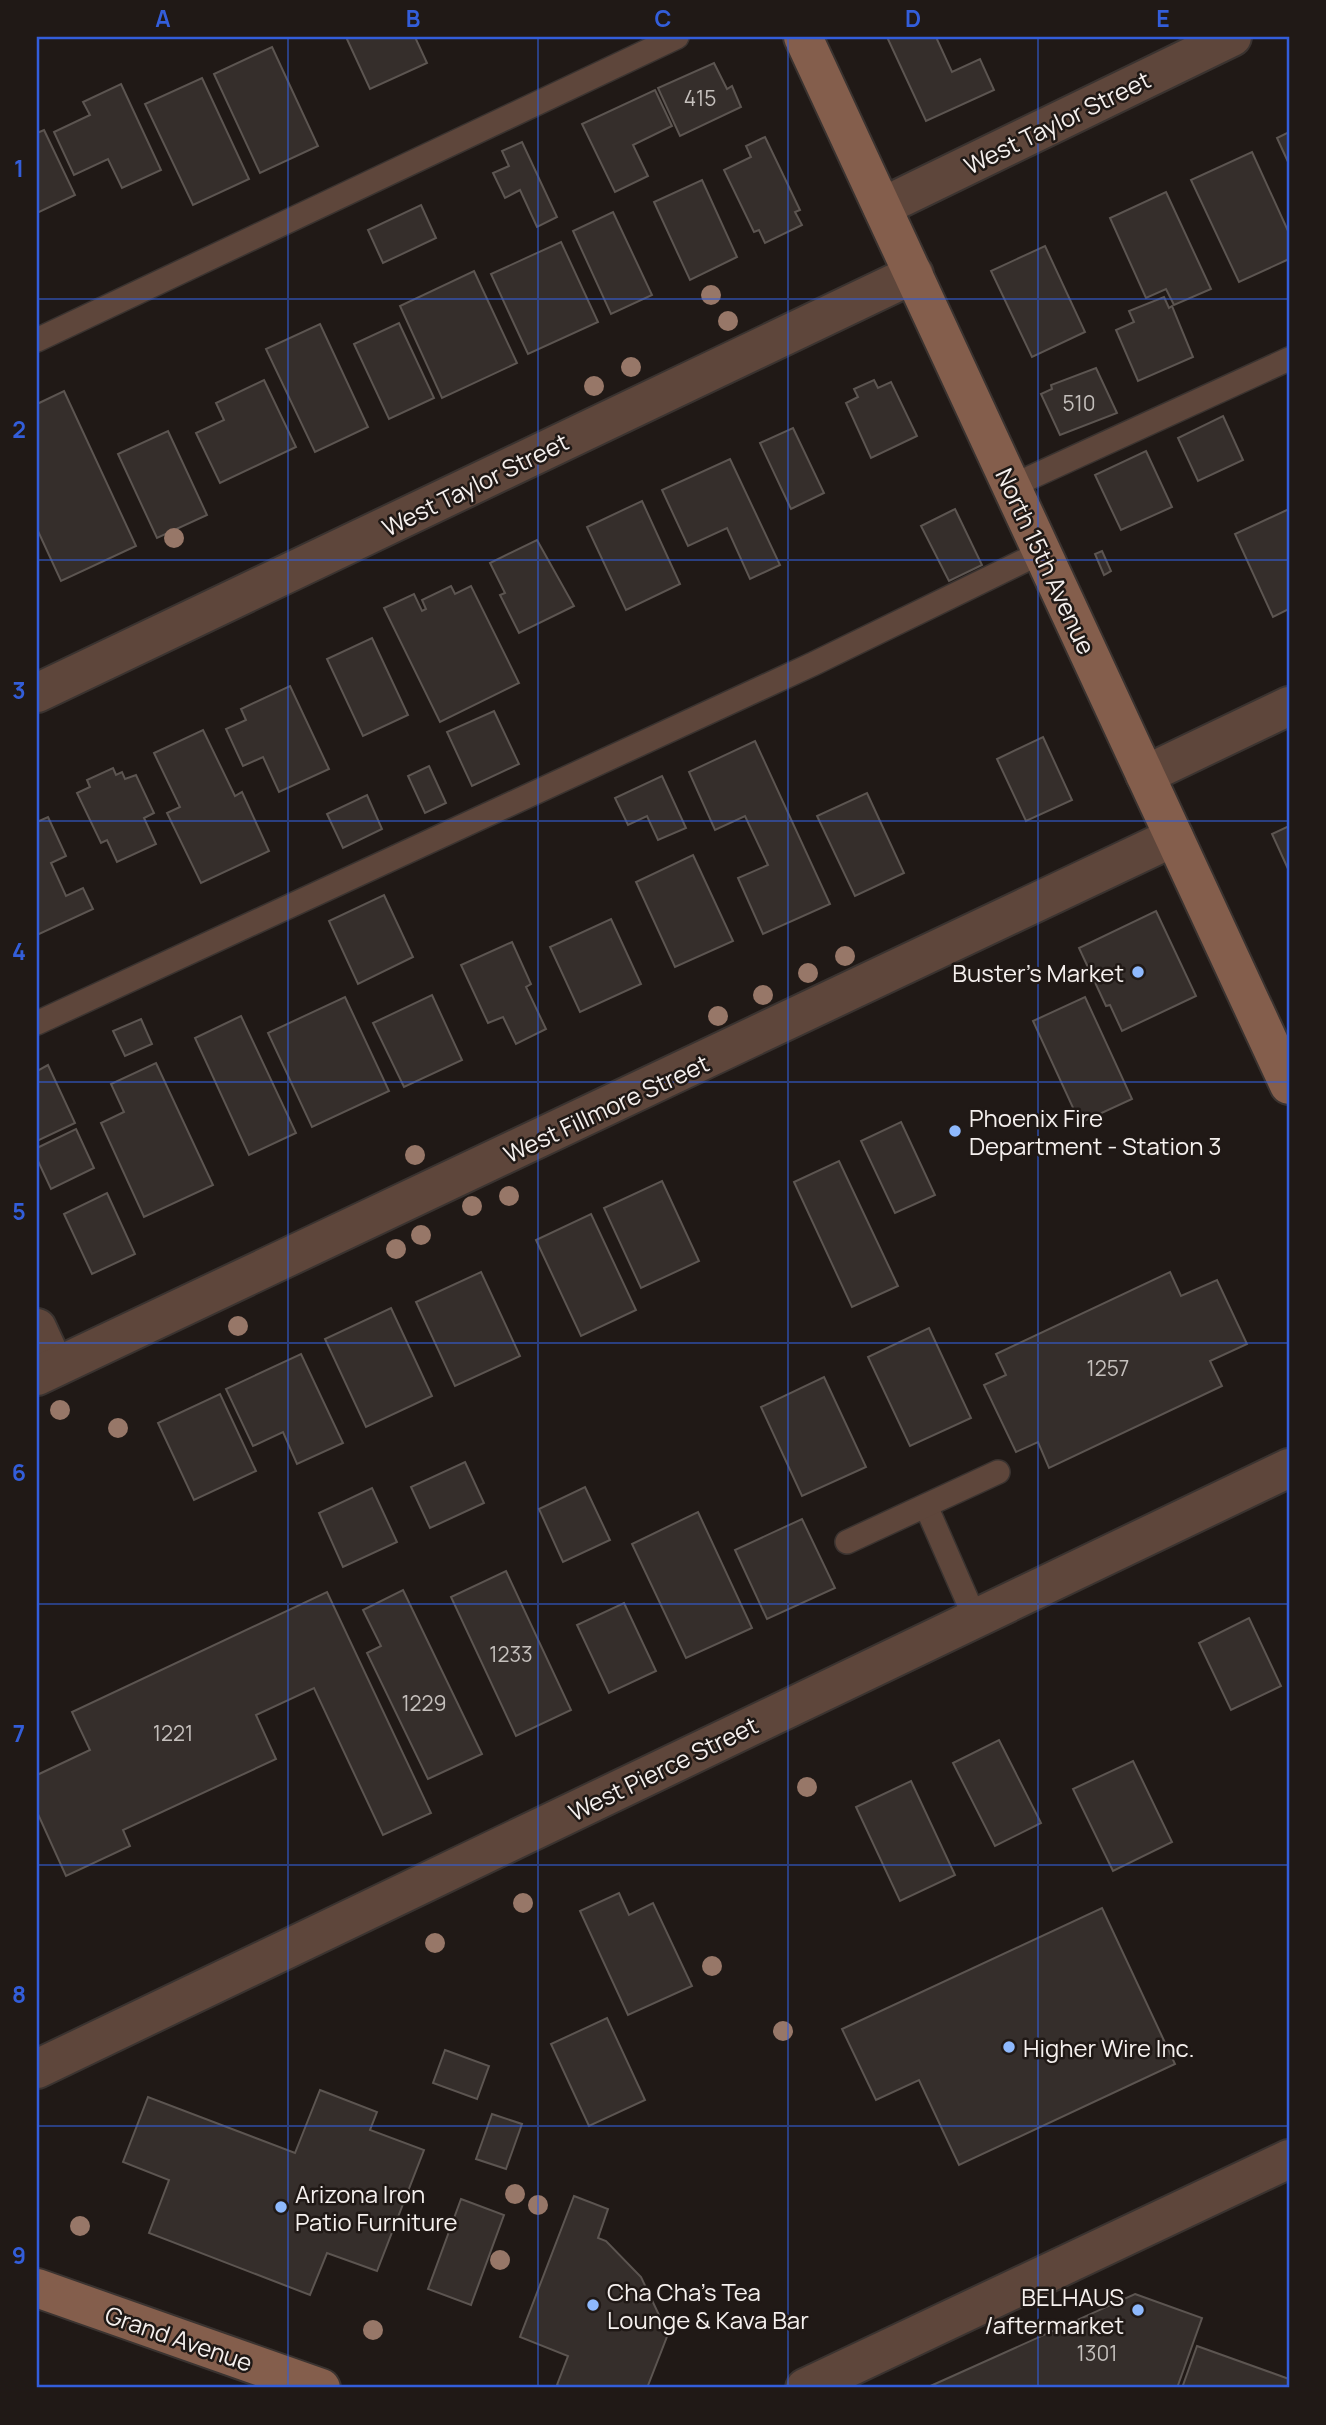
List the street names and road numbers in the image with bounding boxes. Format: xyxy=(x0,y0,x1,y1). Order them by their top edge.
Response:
street label: West Taylor Street xyxy=(958,63,1156,181)
street label: West Taylor Street xyxy=(376,425,574,543)
street label: North 15th Avenue xyxy=(988,462,1104,660)
street label: West Fillmore Street xyxy=(498,1046,714,1170)
street label: West Pierce Street xyxy=(563,1708,763,1828)
street label: Grand Avenue xyxy=(101,2297,257,2379)

